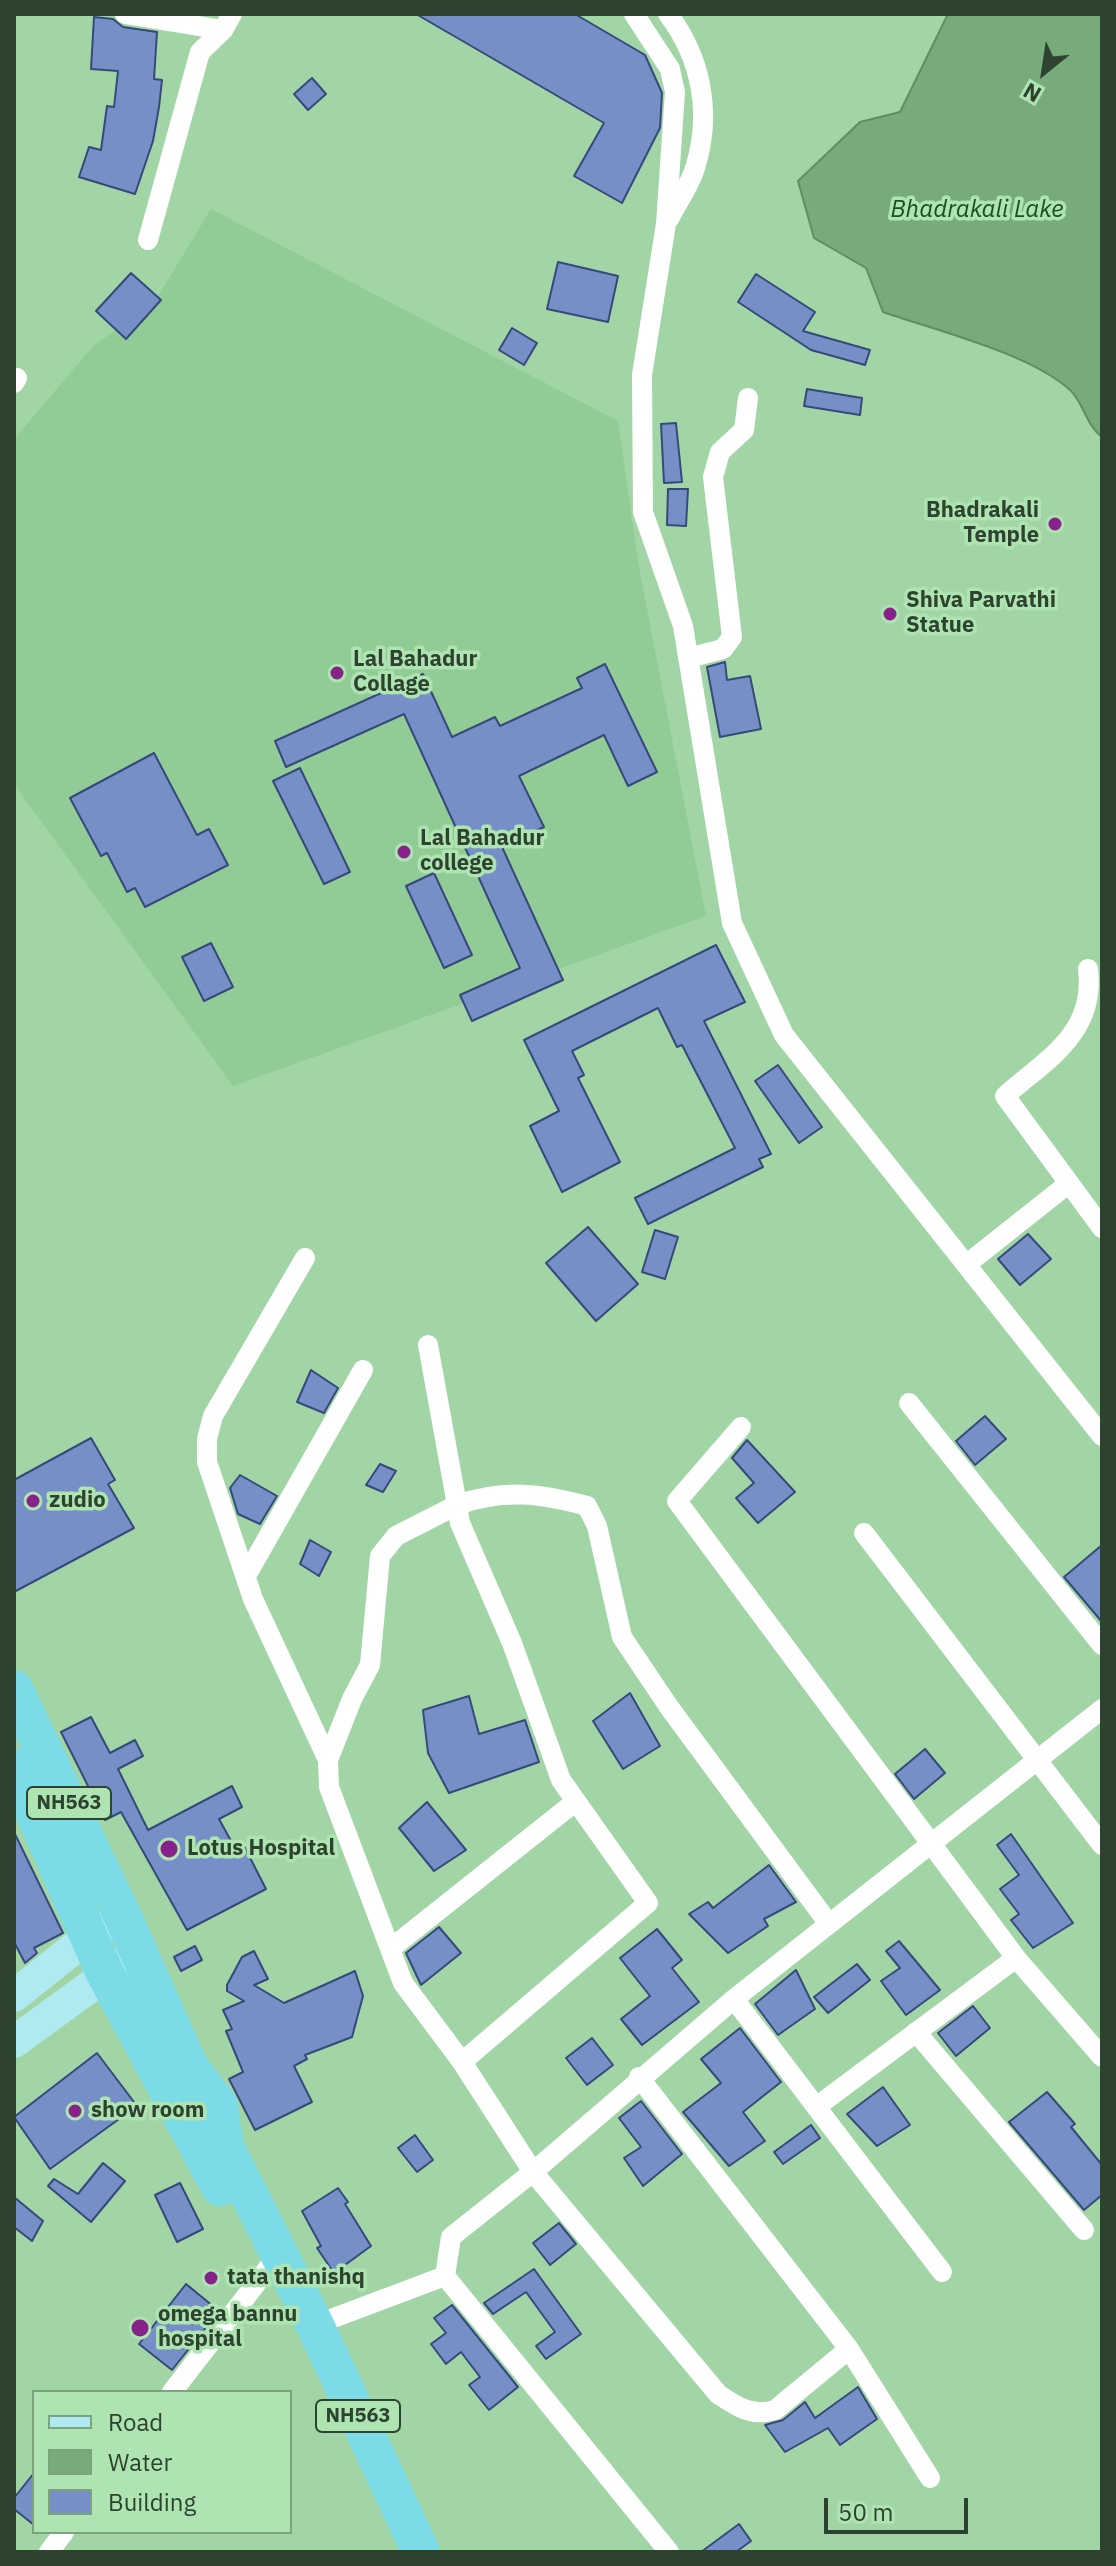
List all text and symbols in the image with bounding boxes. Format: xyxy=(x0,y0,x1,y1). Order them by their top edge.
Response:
north arrow xyxy=(1004,32,1084,112)
text: N xyxy=(1018,77,1046,110)
water label: Bhadrakali Lake xyxy=(891,196,1063,224)
place label: Bhadrakali Temple xyxy=(926,498,1039,550)
marker: Bhadrakali Temple xyxy=(1046,515,1064,533)
place label: Shiva Parvathi Statue xyxy=(906,588,1056,640)
marker: Shiva Parvathi Statue xyxy=(881,605,899,623)
place label: Lal Bahadur Collage xyxy=(353,647,477,698)
marker: Lal Bahadur Collage xyxy=(328,664,346,682)
place label: Lal Bahadur college xyxy=(420,826,544,878)
marker: Lal Bahadur college xyxy=(395,843,413,861)
place label: zudio xyxy=(49,1488,106,1514)
marker: zudio xyxy=(24,1492,42,1510)
road number: NH563 xyxy=(27,1787,111,1819)
place label: Lotus Hospital xyxy=(187,1836,335,1862)
marker: Lotus Hospital xyxy=(158,1838,180,1860)
place label: show room xyxy=(91,2098,204,2124)
marker: show room xyxy=(66,2102,84,2120)
place label: tata thanishq xyxy=(227,2265,365,2291)
marker: tata thanishq xyxy=(202,2269,220,2287)
place label: omega bannu hospital xyxy=(158,2302,297,2354)
marker: omega bannu hospital xyxy=(129,2317,151,2339)
legend xyxy=(32,2390,292,2534)
road number: NH563 xyxy=(316,2400,400,2432)
text: Road xyxy=(108,2406,163,2438)
text: Water xyxy=(108,2446,172,2478)
scale bar xyxy=(828,2482,972,2532)
text: Building xyxy=(108,2486,196,2518)
text: 50 m xyxy=(838,2496,893,2528)

